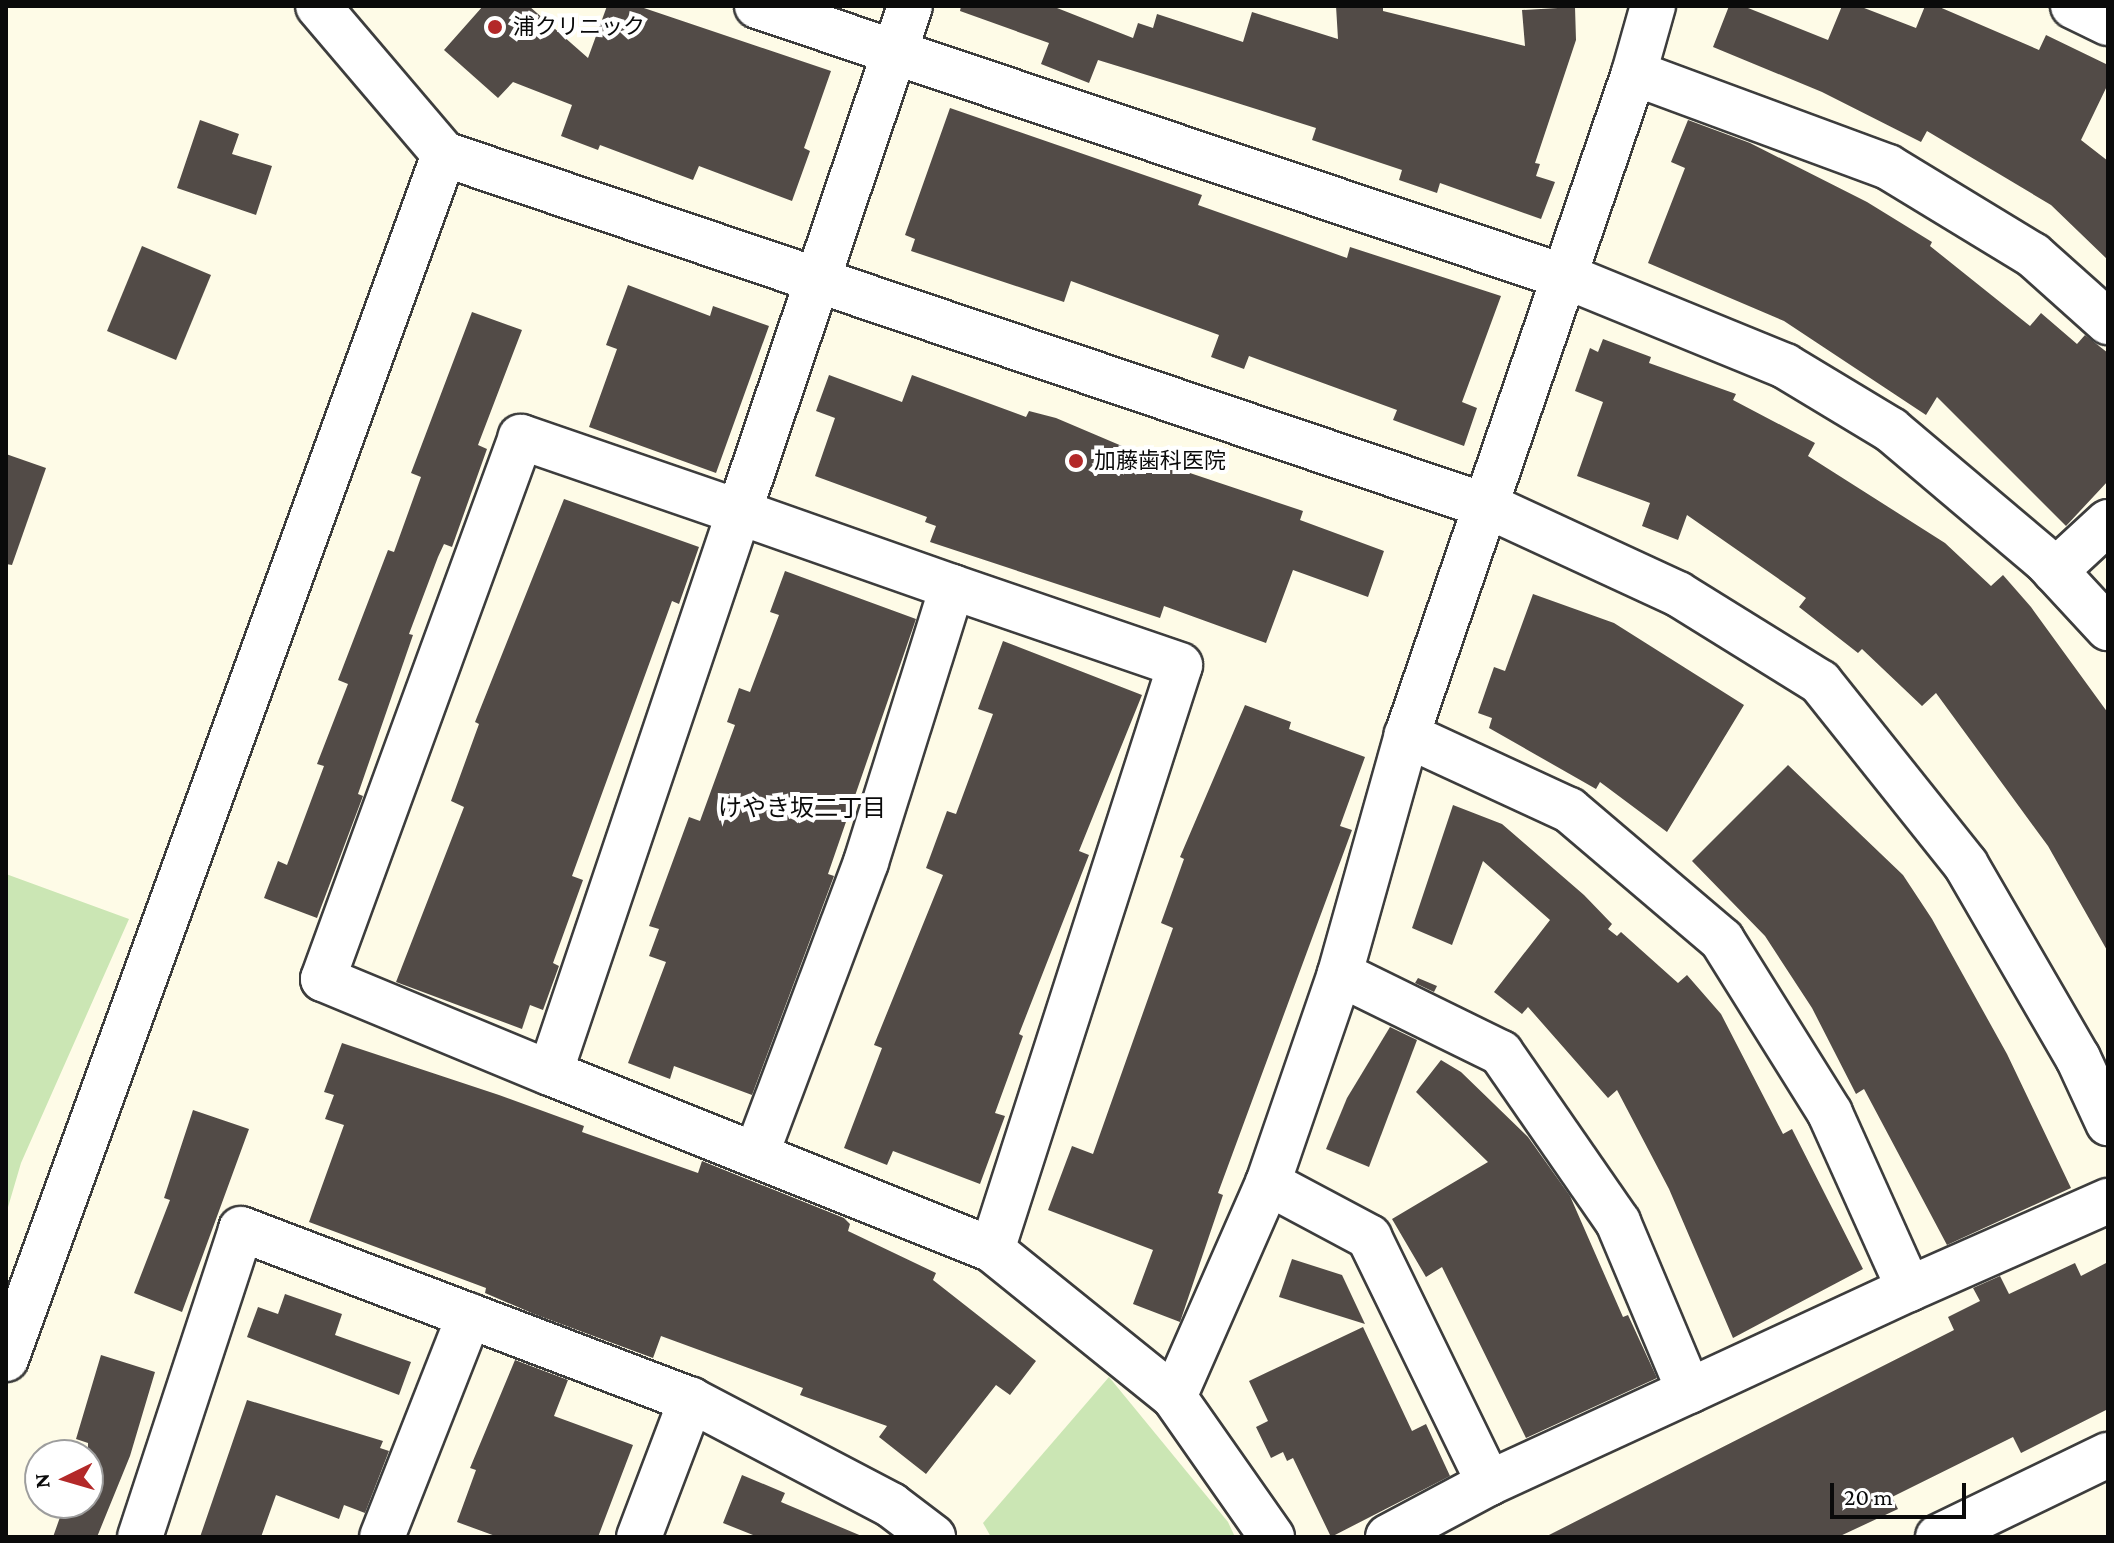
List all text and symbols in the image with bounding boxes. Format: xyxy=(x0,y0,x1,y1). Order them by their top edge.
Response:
place label: 浦クリニック xyxy=(513,14,645,40)
marker: 浦クリニック xyxy=(484,16,506,38)
place label: 加藤歯科医院 xyxy=(1094,448,1226,474)
marker: 加藤歯科医院 xyxy=(1065,450,1087,472)
district label: けやき坂二丁目 xyxy=(718,794,886,822)
north arrow xyxy=(24,1439,104,1519)
scale bar xyxy=(1834,1467,1970,1517)
text: N xyxy=(28,1472,55,1490)
text: 20 m xyxy=(1844,1483,1893,1510)

